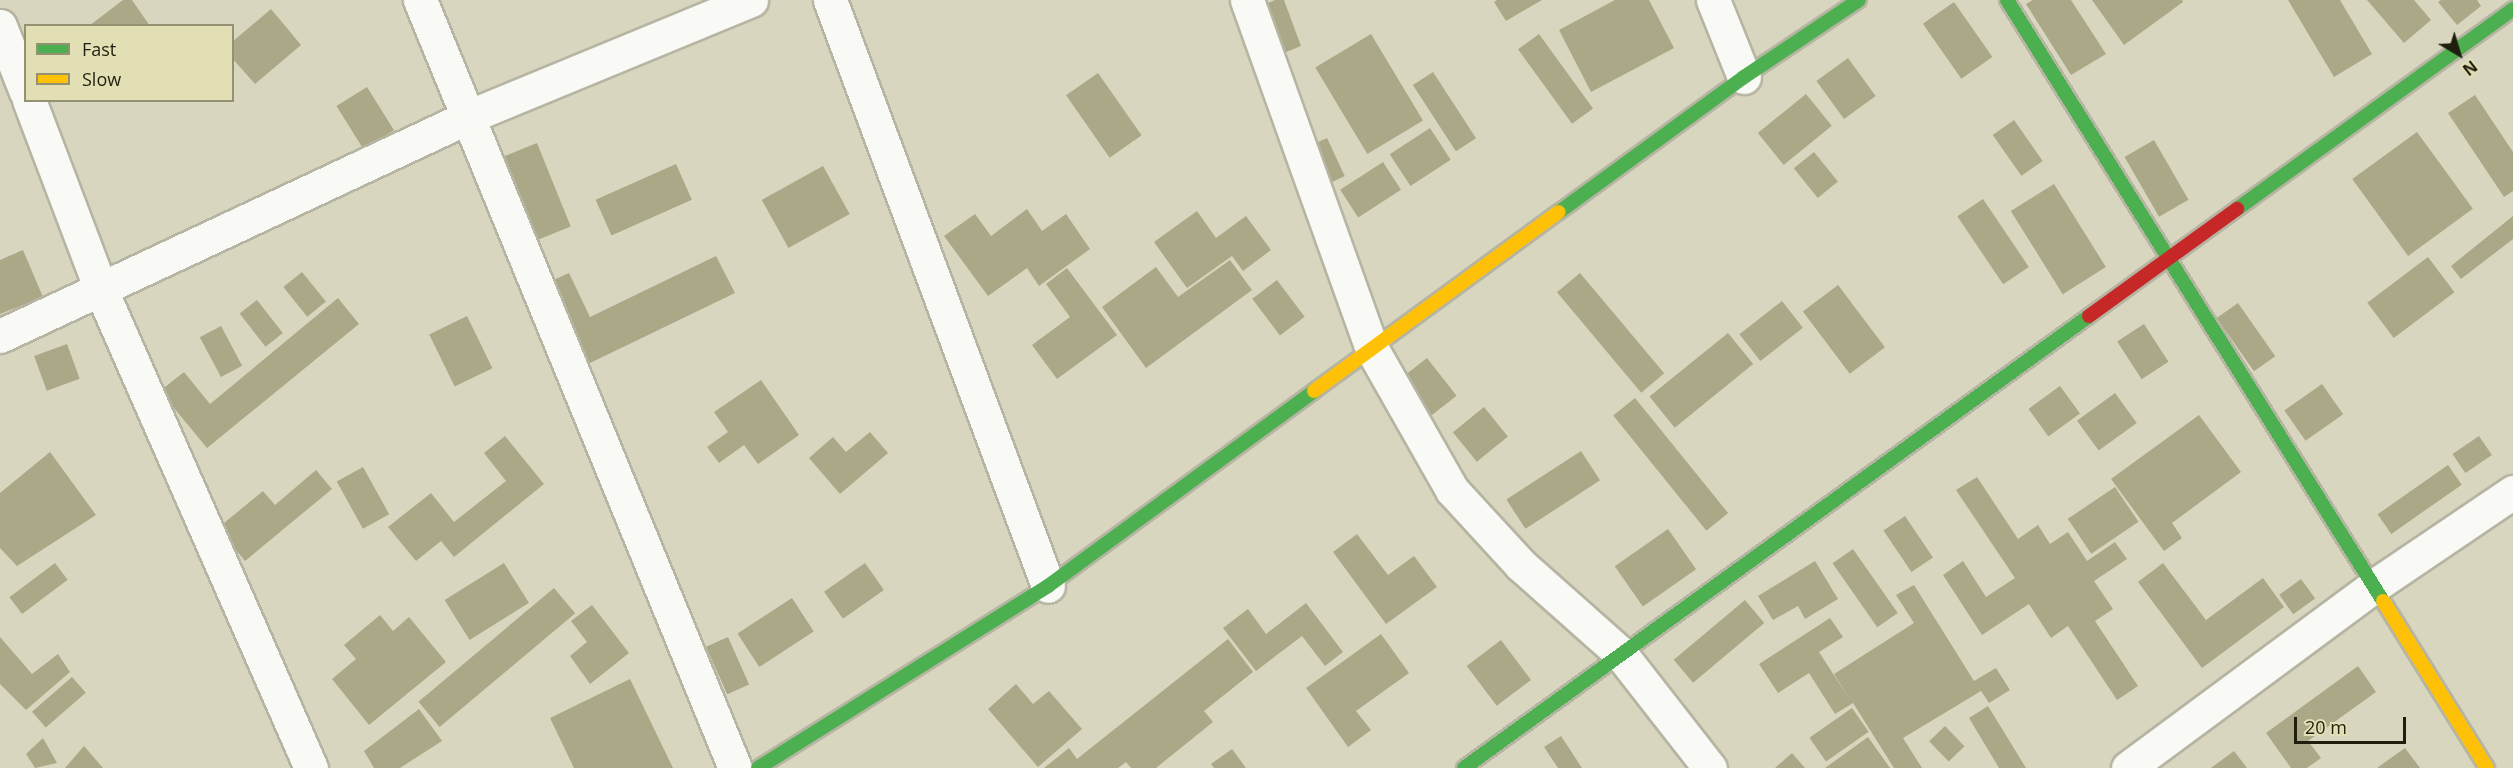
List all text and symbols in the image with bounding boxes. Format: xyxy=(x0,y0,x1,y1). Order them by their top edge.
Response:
legend xyxy=(24,24,234,102)
north arrow xyxy=(2429,24,2489,84)
text: Fast xyxy=(82,37,116,61)
text: N xyxy=(2458,56,2482,81)
text: Slow xyxy=(82,67,121,91)
scale bar xyxy=(2297,705,2410,743)
text: 20 m xyxy=(2305,715,2347,739)

